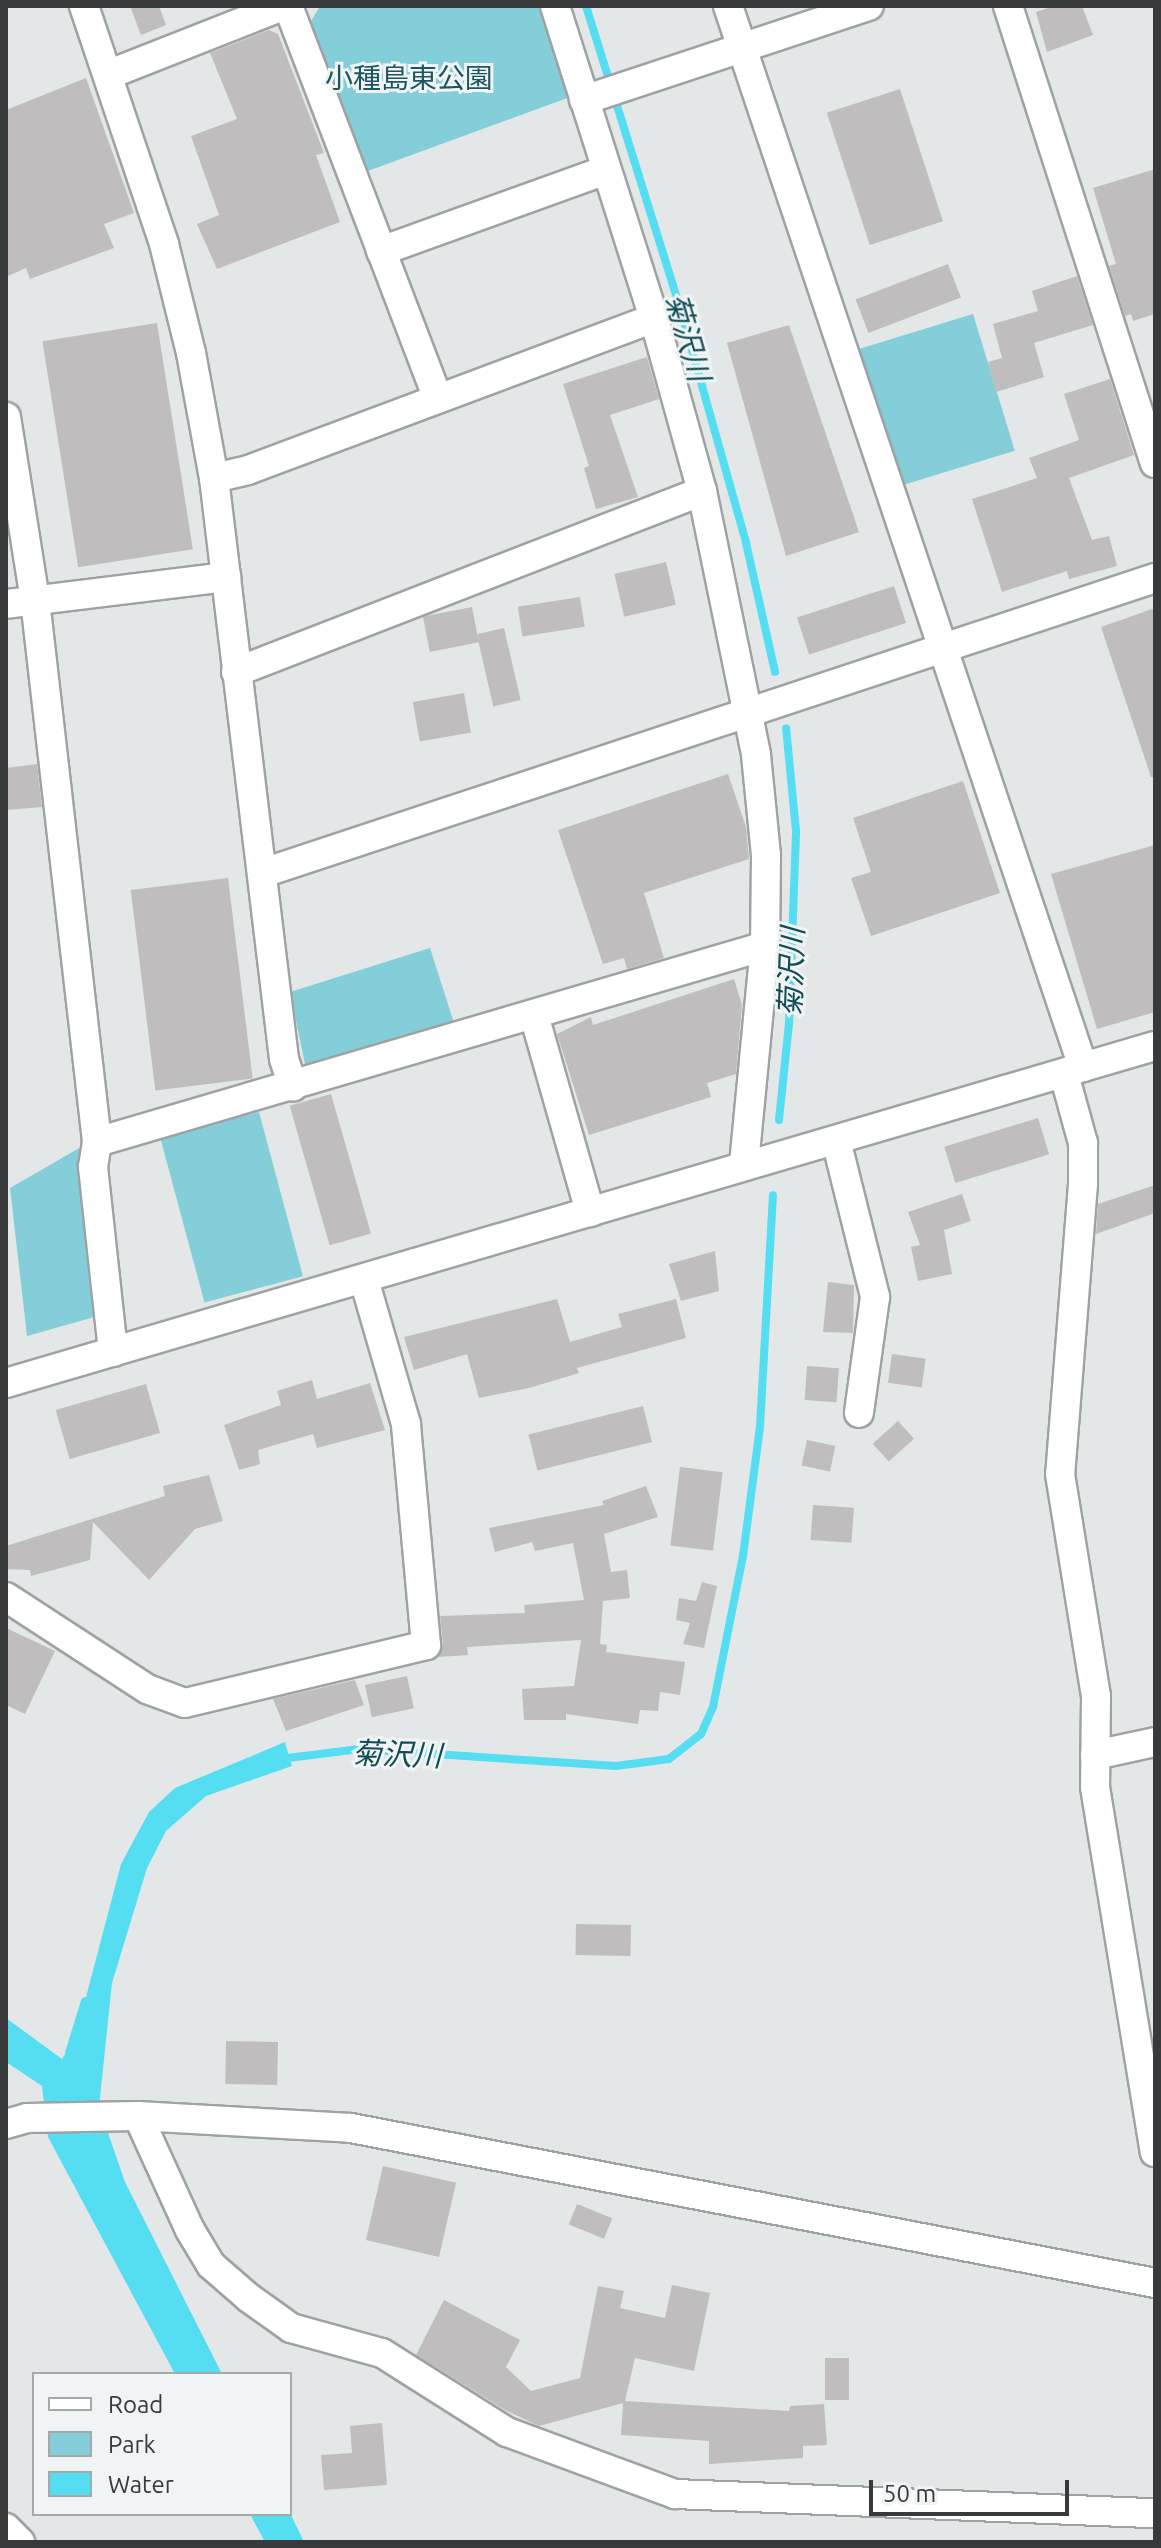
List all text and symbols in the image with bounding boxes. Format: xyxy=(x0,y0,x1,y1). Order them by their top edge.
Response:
park label: 小種島東公園 xyxy=(325,61,493,95)
water label: 菊沢川 xyxy=(658,289,718,385)
water label: 菊沢川 xyxy=(771,926,811,1018)
water label: 菊沢川 xyxy=(351,1734,443,1774)
legend xyxy=(32,2372,292,2516)
text: Road xyxy=(108,2391,163,2418)
text: Park xyxy=(108,2431,156,2458)
scale bar xyxy=(873,2464,1073,2514)
text: Water xyxy=(108,2471,174,2498)
text: 50 m xyxy=(883,2480,936,2507)

